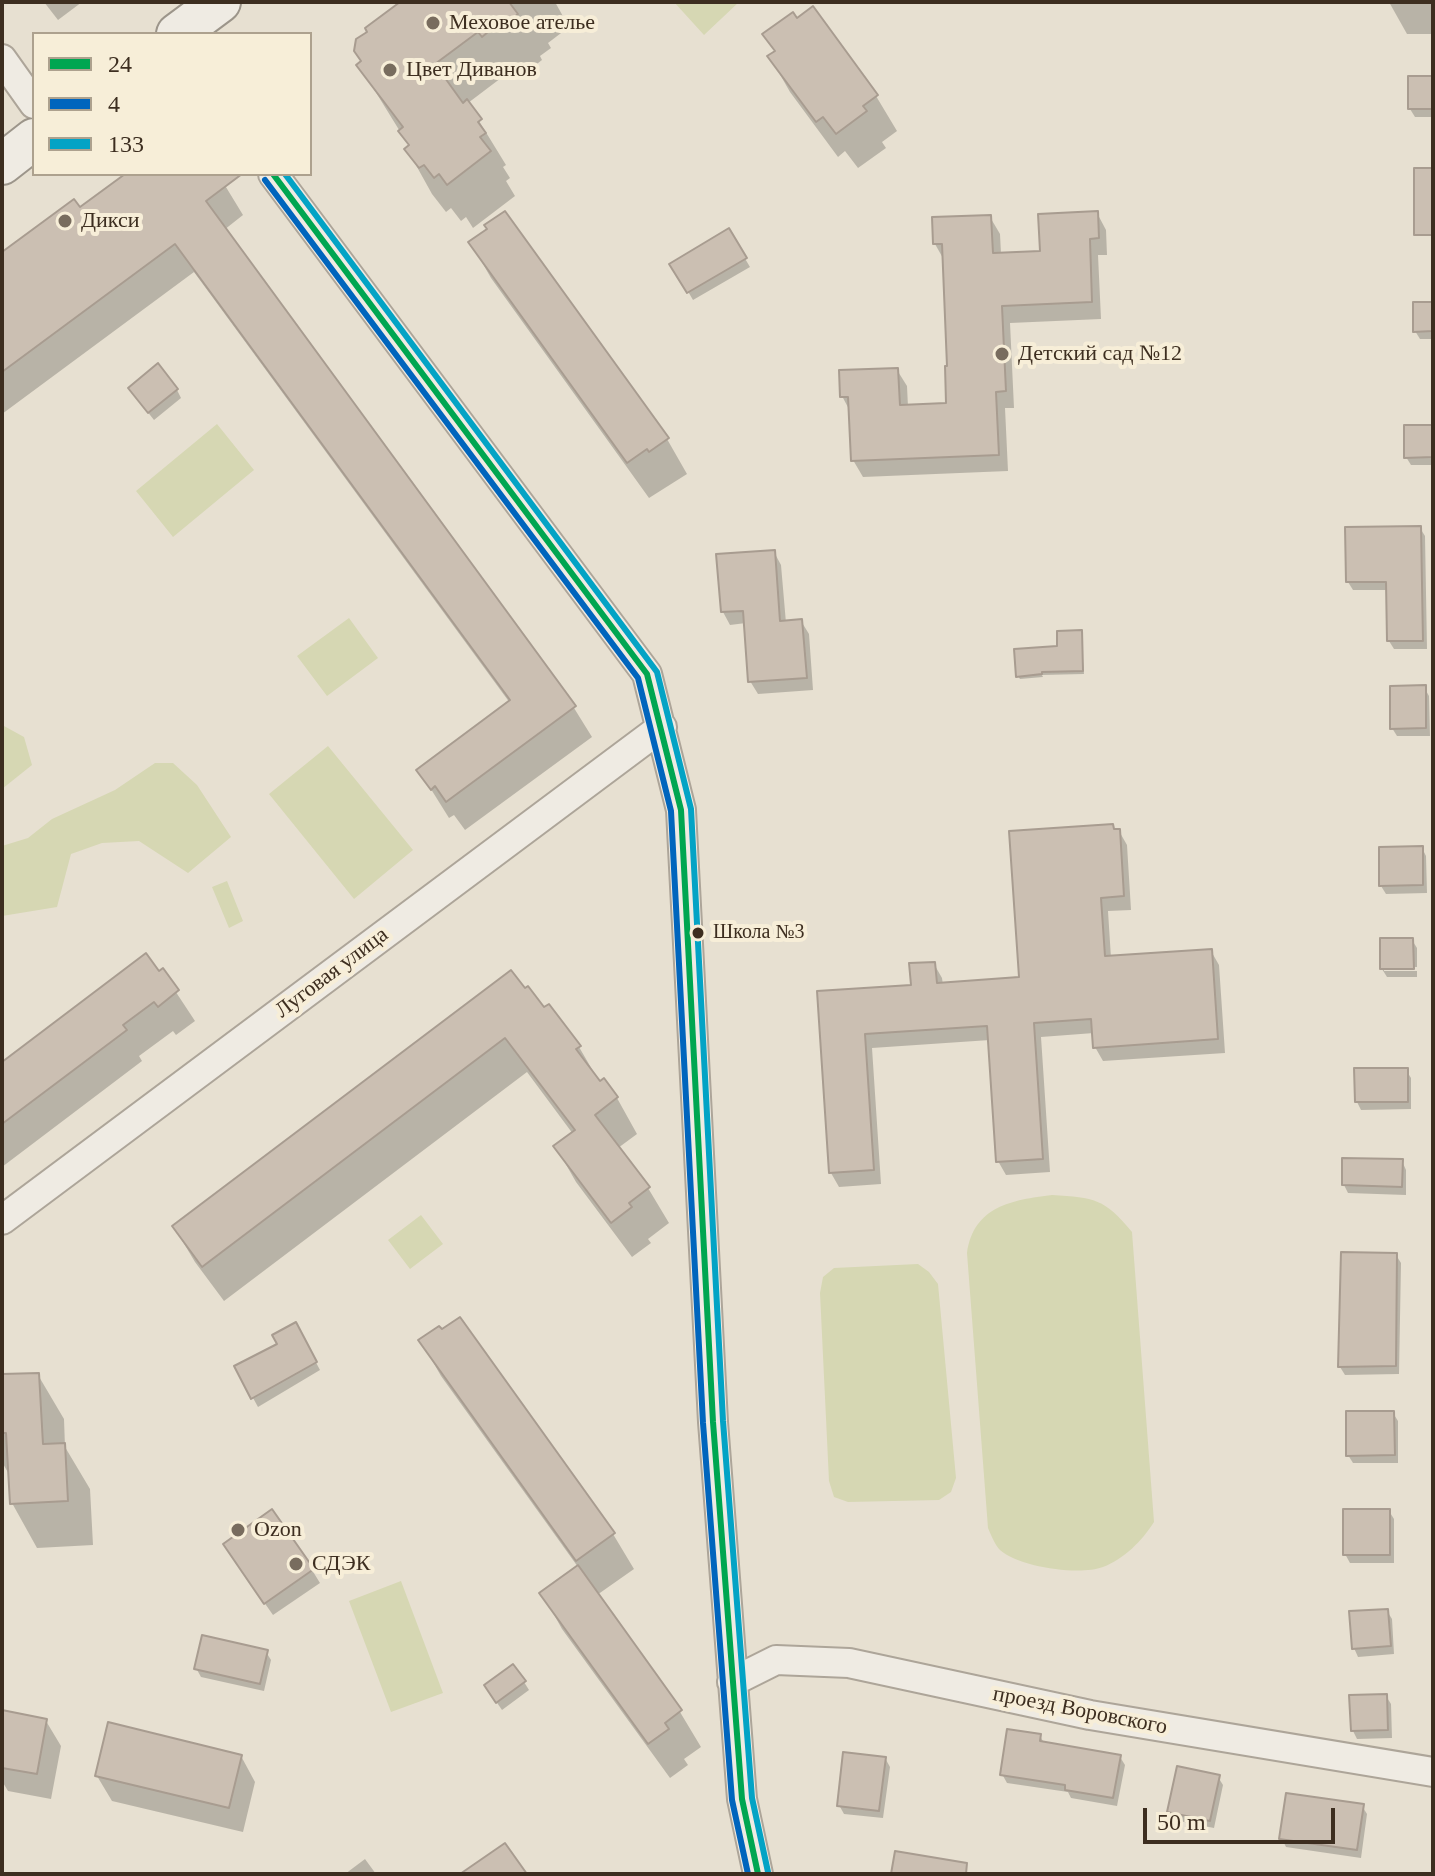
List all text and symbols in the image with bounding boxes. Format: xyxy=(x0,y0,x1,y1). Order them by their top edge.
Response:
place label: Меховое ателье xyxy=(449,10,595,36)
marker: Меховое ателье xyxy=(424,14,442,32)
legend xyxy=(32,32,312,176)
text: 24 xyxy=(108,51,132,77)
place label: Цвет Диванов xyxy=(406,57,537,83)
marker: Цвет Диванов xyxy=(381,61,399,79)
text: 4 xyxy=(108,91,120,117)
text: 133 xyxy=(108,131,144,157)
place label: Дикси xyxy=(81,208,139,234)
marker: Дикси xyxy=(56,212,74,230)
place label: Детский сад №12 xyxy=(1018,341,1182,367)
marker: Детский сад №12 xyxy=(993,345,1011,363)
place label: Школа №3 xyxy=(713,921,805,945)
street label: Луговая улица xyxy=(270,922,394,1024)
marker: Школа №3 xyxy=(690,925,706,941)
place label: Ozon xyxy=(254,1517,302,1543)
marker: Ozon xyxy=(229,1521,247,1539)
place label: СДЭК xyxy=(312,1551,370,1577)
marker: СДЭК xyxy=(287,1555,305,1573)
street label: проезд Воровского xyxy=(991,1681,1169,1741)
scale bar xyxy=(1147,1792,1339,1842)
text: 50 m xyxy=(1157,1809,1206,1835)

